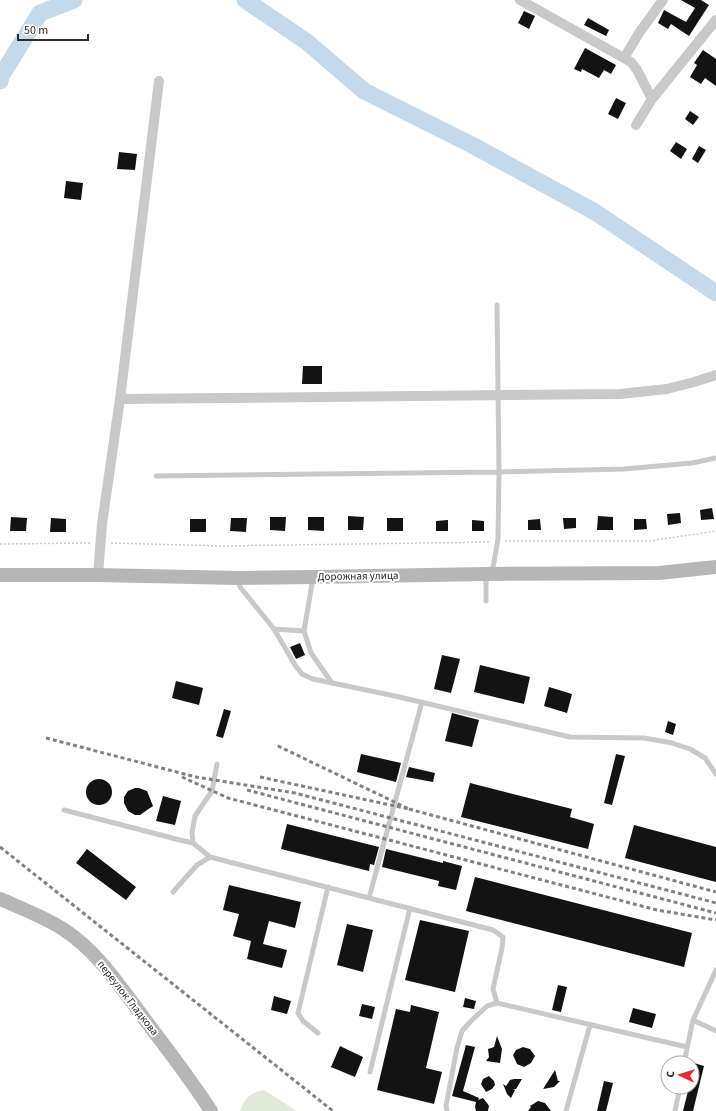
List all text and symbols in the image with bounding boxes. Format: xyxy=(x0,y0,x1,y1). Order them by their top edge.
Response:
scale bar xyxy=(18,16,88,42)
text: 50 m xyxy=(24,22,48,39)
street label: Дорожная улица xyxy=(317,568,399,584)
street label: переулок Гладкова xyxy=(94,957,162,1039)
north arrow xyxy=(660,1055,700,1095)
text: С xyxy=(663,1070,678,1078)

